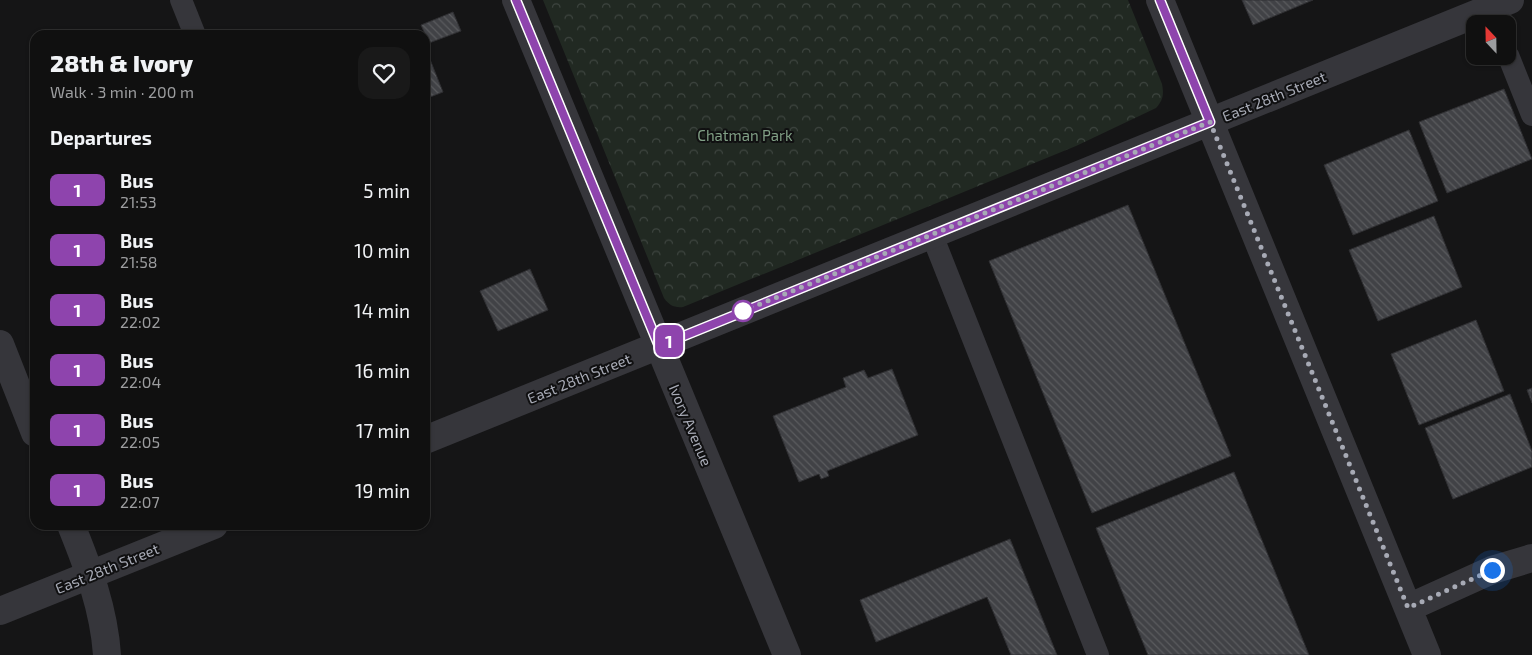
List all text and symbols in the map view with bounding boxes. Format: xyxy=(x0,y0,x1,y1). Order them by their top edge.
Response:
north arrow xyxy=(1466,15,1516,65)
map controls xyxy=(1466,15,1516,65)
button: heart xyxy=(358,47,410,99)
text: 28th & Ivory xyxy=(50,48,193,77)
street label: East 28th Street xyxy=(1219,67,1329,125)
text: Walk · 3 min · 200 m xyxy=(50,82,194,101)
text: Departures xyxy=(50,126,152,149)
park label: Chatman Park xyxy=(697,126,793,144)
text: Bus xyxy=(120,169,154,192)
text: 1 xyxy=(74,179,81,201)
text: 5 min xyxy=(363,179,410,202)
text: 21:53 xyxy=(120,192,157,211)
text: Bus xyxy=(120,229,154,252)
text: 1 xyxy=(74,239,81,261)
text: 10 min xyxy=(354,239,410,262)
text: 21:58 xyxy=(120,252,157,271)
text: Bus xyxy=(120,289,154,312)
text: 1 xyxy=(74,299,81,321)
text: 14 min xyxy=(354,299,410,322)
unlabelled marker xyxy=(732,300,754,322)
text: 22:02 xyxy=(120,312,160,331)
line badge: 1 xyxy=(653,325,685,357)
text: 1 xyxy=(665,330,673,352)
text: Bus xyxy=(120,349,154,372)
street label: East 28th Street xyxy=(524,349,634,407)
text: 1 xyxy=(74,359,81,381)
text: 16 min xyxy=(355,359,410,382)
text: 22:04 xyxy=(120,372,161,391)
street label: Ivory Avenue xyxy=(666,381,716,469)
text: Bus xyxy=(120,409,154,432)
text: 1 xyxy=(74,419,81,441)
text: 17 min xyxy=(356,419,410,442)
text: 22:05 xyxy=(120,432,160,451)
text: Bus xyxy=(120,469,154,492)
text: 1 xyxy=(74,479,81,501)
text: 19 min xyxy=(355,479,410,502)
text: 22:07 xyxy=(120,492,160,511)
street label: East 28th Street xyxy=(52,539,162,597)
your location xyxy=(1480,558,1505,583)

